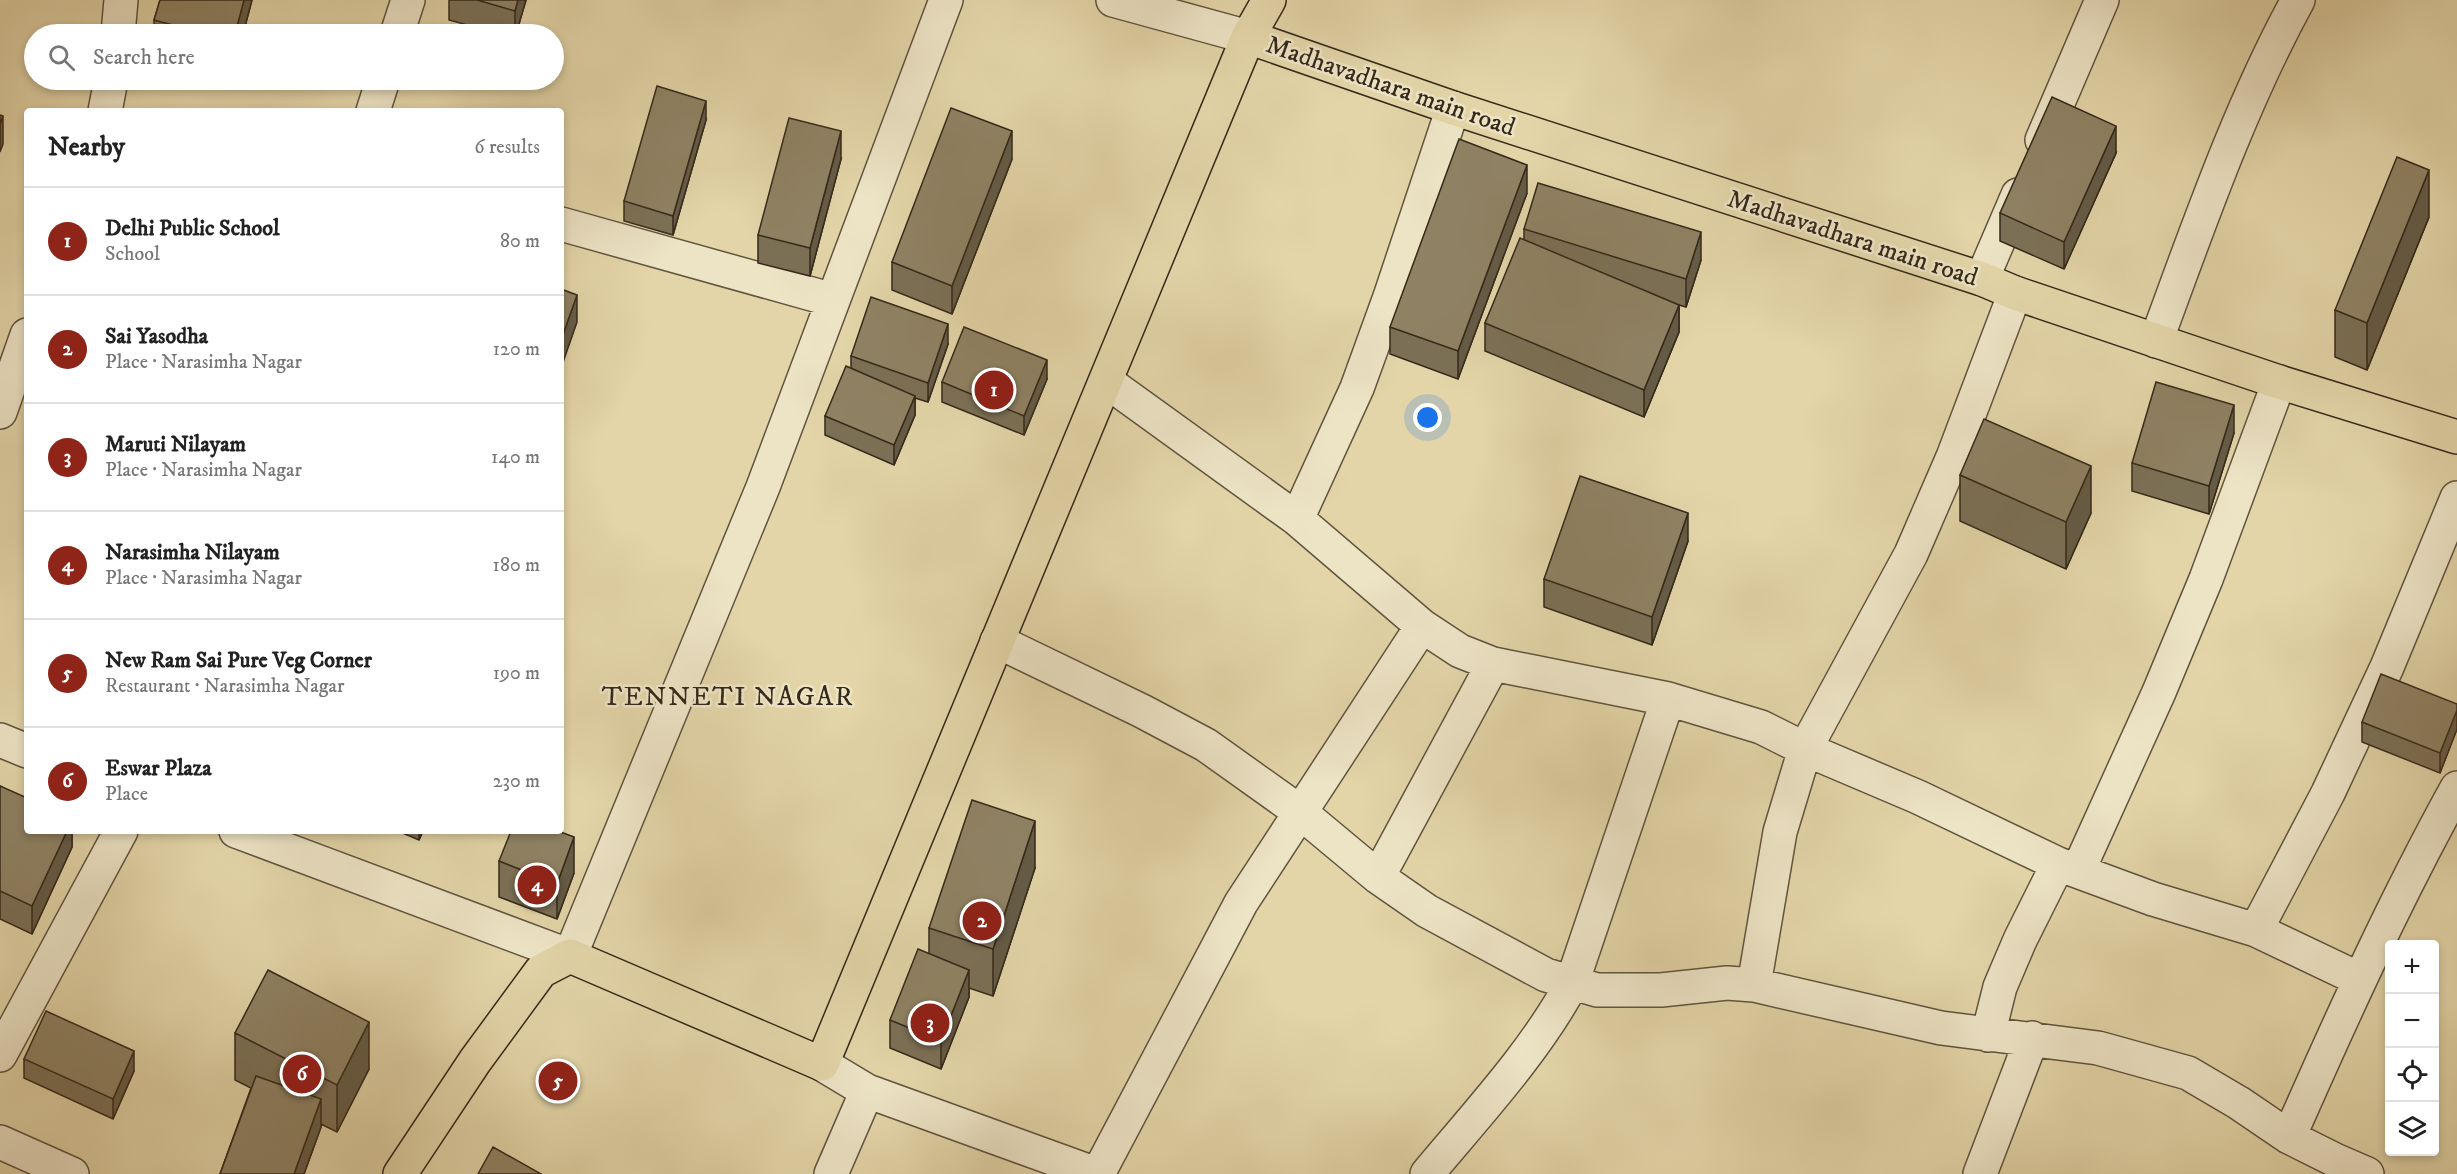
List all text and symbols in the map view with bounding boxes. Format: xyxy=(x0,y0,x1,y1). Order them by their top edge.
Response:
search box xyxy=(24,24,564,90)
street label: Madhavadhara main road xyxy=(1261,28,1520,145)
icon: search xyxy=(45,41,78,74)
text: Search here xyxy=(93,44,195,71)
text: Nearby xyxy=(48,131,125,164)
text: 6 results xyxy=(474,135,540,160)
street label: Madhavadhara main road xyxy=(1723,182,1982,295)
text: Delhi Public School xyxy=(105,215,280,242)
text: 1 xyxy=(64,229,71,254)
text: 80 m xyxy=(500,229,540,254)
text: School xyxy=(105,242,160,267)
text: Sai Yasodha xyxy=(105,323,208,350)
text: 2 xyxy=(63,337,72,362)
text: 120 m xyxy=(493,337,540,362)
text: Place · Narasimha Nagar xyxy=(105,350,302,375)
pin: 1 xyxy=(974,368,1014,412)
your location xyxy=(1413,403,1442,432)
text: Maruti Nilayam xyxy=(105,431,246,458)
text: 3 xyxy=(64,445,71,470)
text: 140 m xyxy=(491,445,540,470)
text: Place · Narasimha Nagar xyxy=(105,458,302,483)
text: Narasimha Nilayam xyxy=(105,539,280,566)
text: 4 xyxy=(62,553,73,578)
text: 180 m xyxy=(493,553,540,578)
text: Place · Narasimha Nagar xyxy=(105,566,302,591)
text: New Ram Sai Pure Veg Corner xyxy=(105,647,372,674)
text: 5 xyxy=(63,661,72,686)
text: 190 m xyxy=(493,661,540,686)
text: Restaurant · Narasimha Nagar xyxy=(105,674,344,699)
district label: TENNETI NAGAR xyxy=(602,680,854,714)
text: Eswar Plaza xyxy=(105,755,212,782)
text: 6 xyxy=(62,769,73,794)
text: 230 m xyxy=(493,769,540,794)
text: Place xyxy=(105,782,148,807)
pin: 4 xyxy=(518,862,556,908)
pin: 2 xyxy=(962,898,1002,944)
map controls xyxy=(2385,940,2439,1156)
button: + xyxy=(2385,940,2439,994)
button: − xyxy=(2385,994,2439,1048)
pin: 3 xyxy=(910,1000,950,1046)
button: locate xyxy=(2385,1048,2439,1102)
pin: 6 xyxy=(282,1052,322,1096)
pin: 5 xyxy=(538,1058,578,1104)
button: layers xyxy=(2385,1102,2439,1156)

